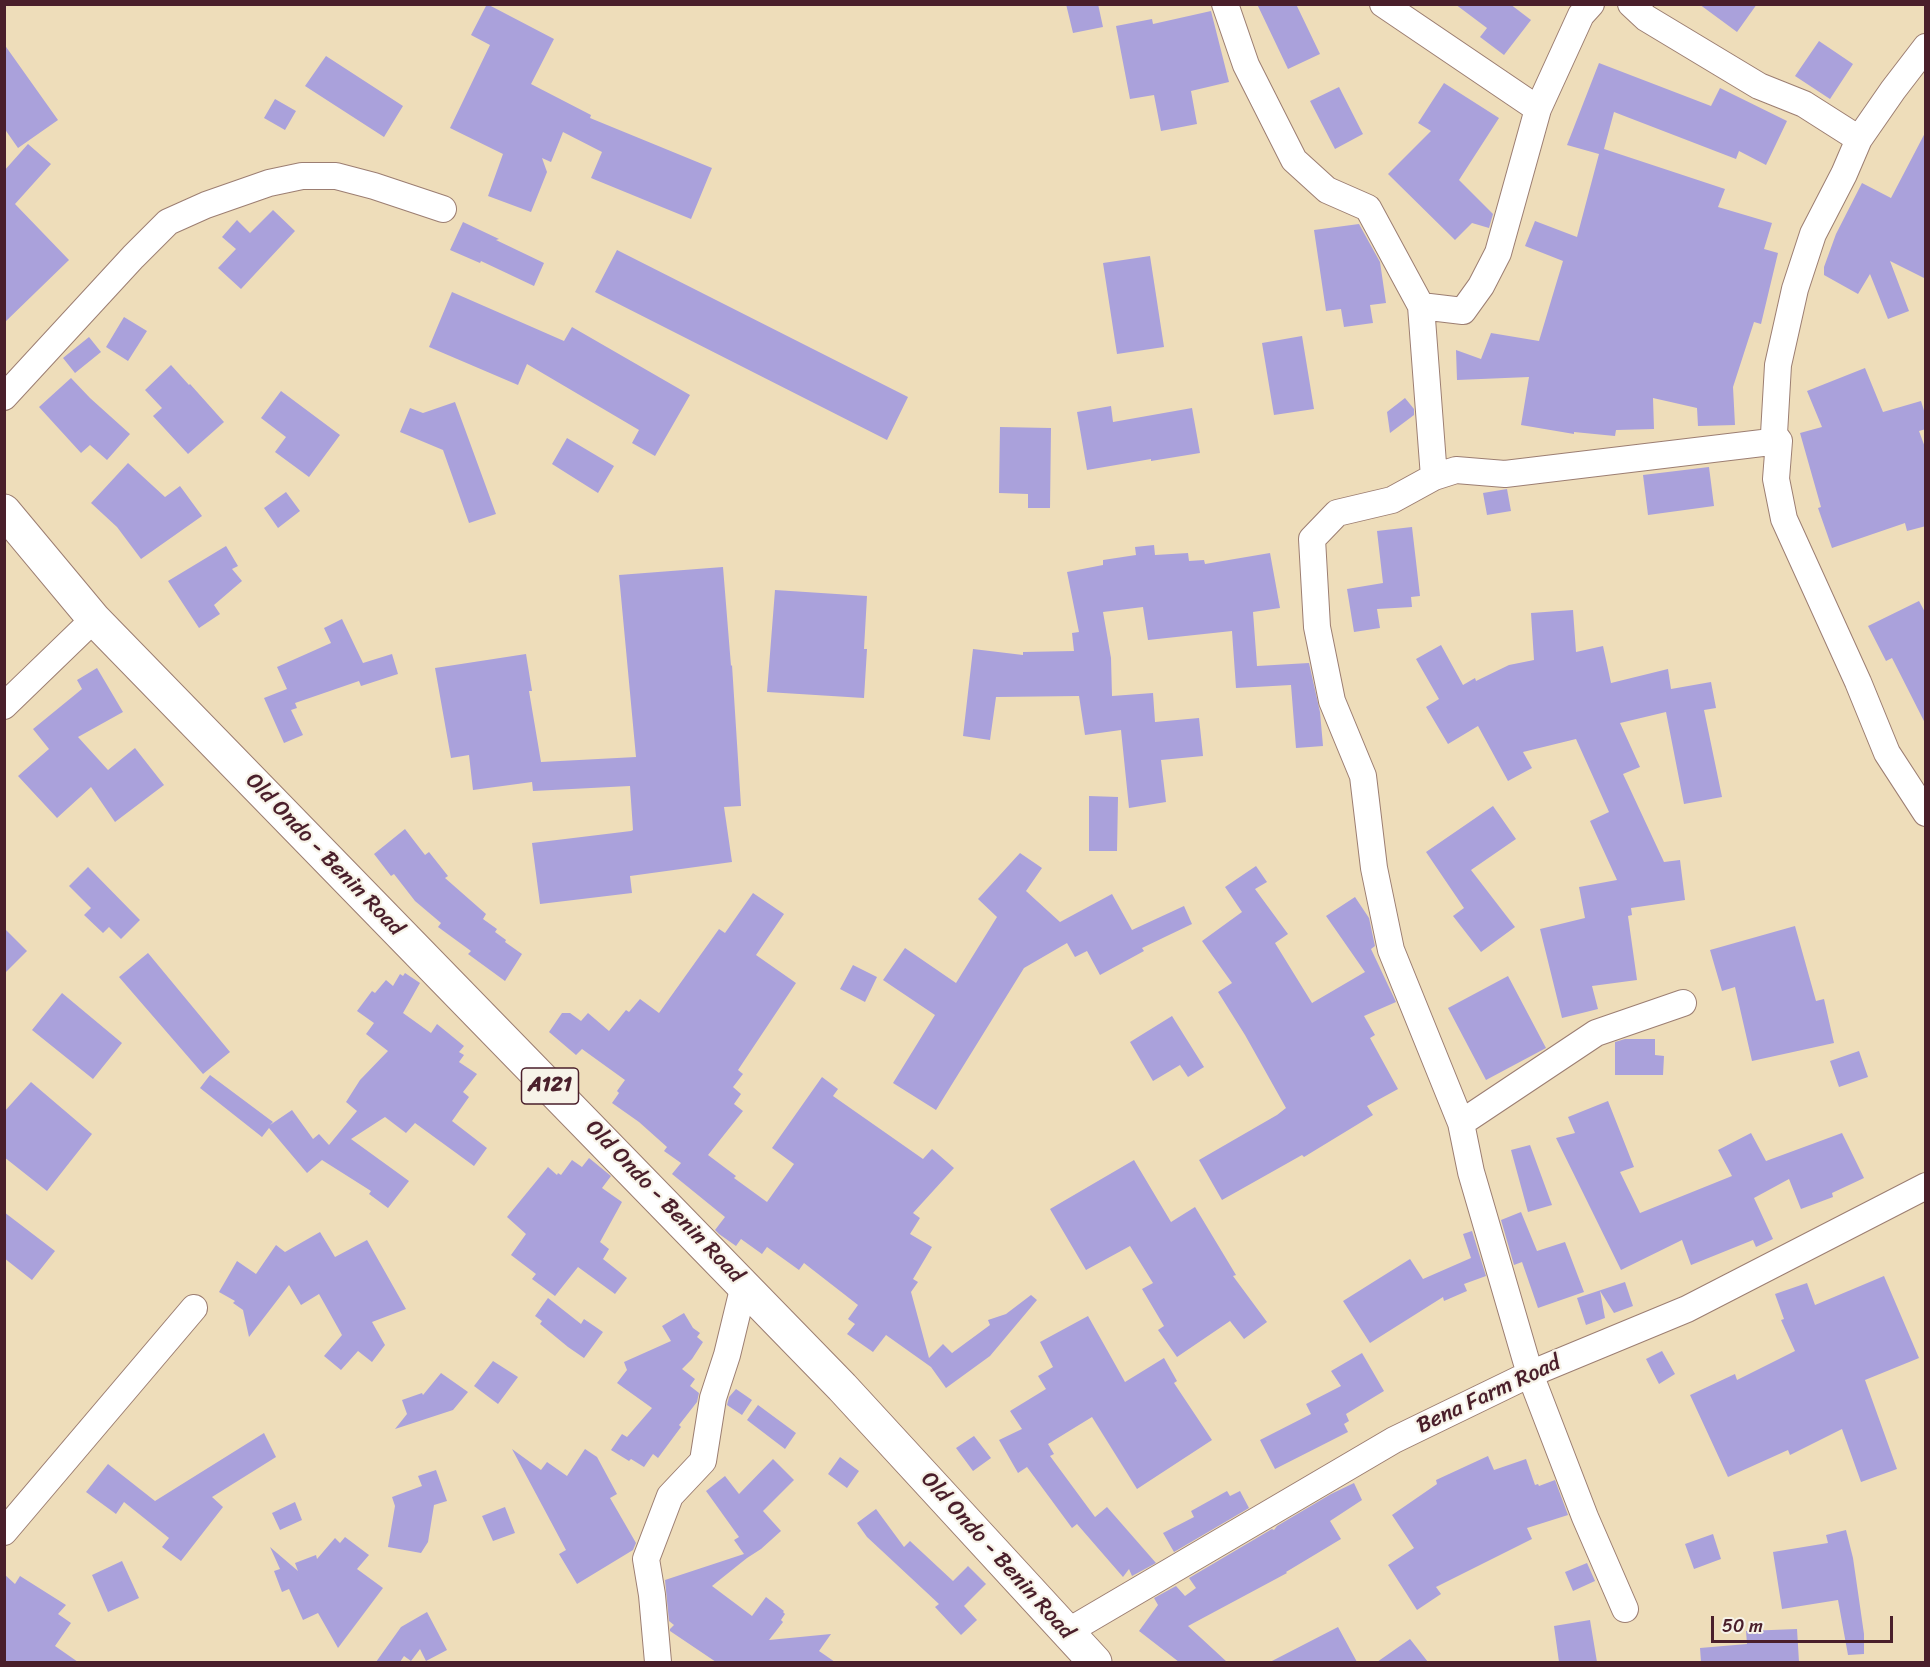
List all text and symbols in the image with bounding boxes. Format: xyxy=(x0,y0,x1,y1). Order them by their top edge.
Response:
street label: Old Ondo - Benin Road xyxy=(239,768,409,942)
road number: A121 xyxy=(522,1068,578,1104)
street label: Old Ondo - Benin Road xyxy=(579,1115,749,1289)
street label: Bena Farm Road xyxy=(1413,1350,1565,1440)
street label: Old Ondo - Benin Road xyxy=(915,1467,1079,1645)
scale bar xyxy=(1714,1604,1896,1642)
text: 50 m xyxy=(1722,1610,1763,1642)

